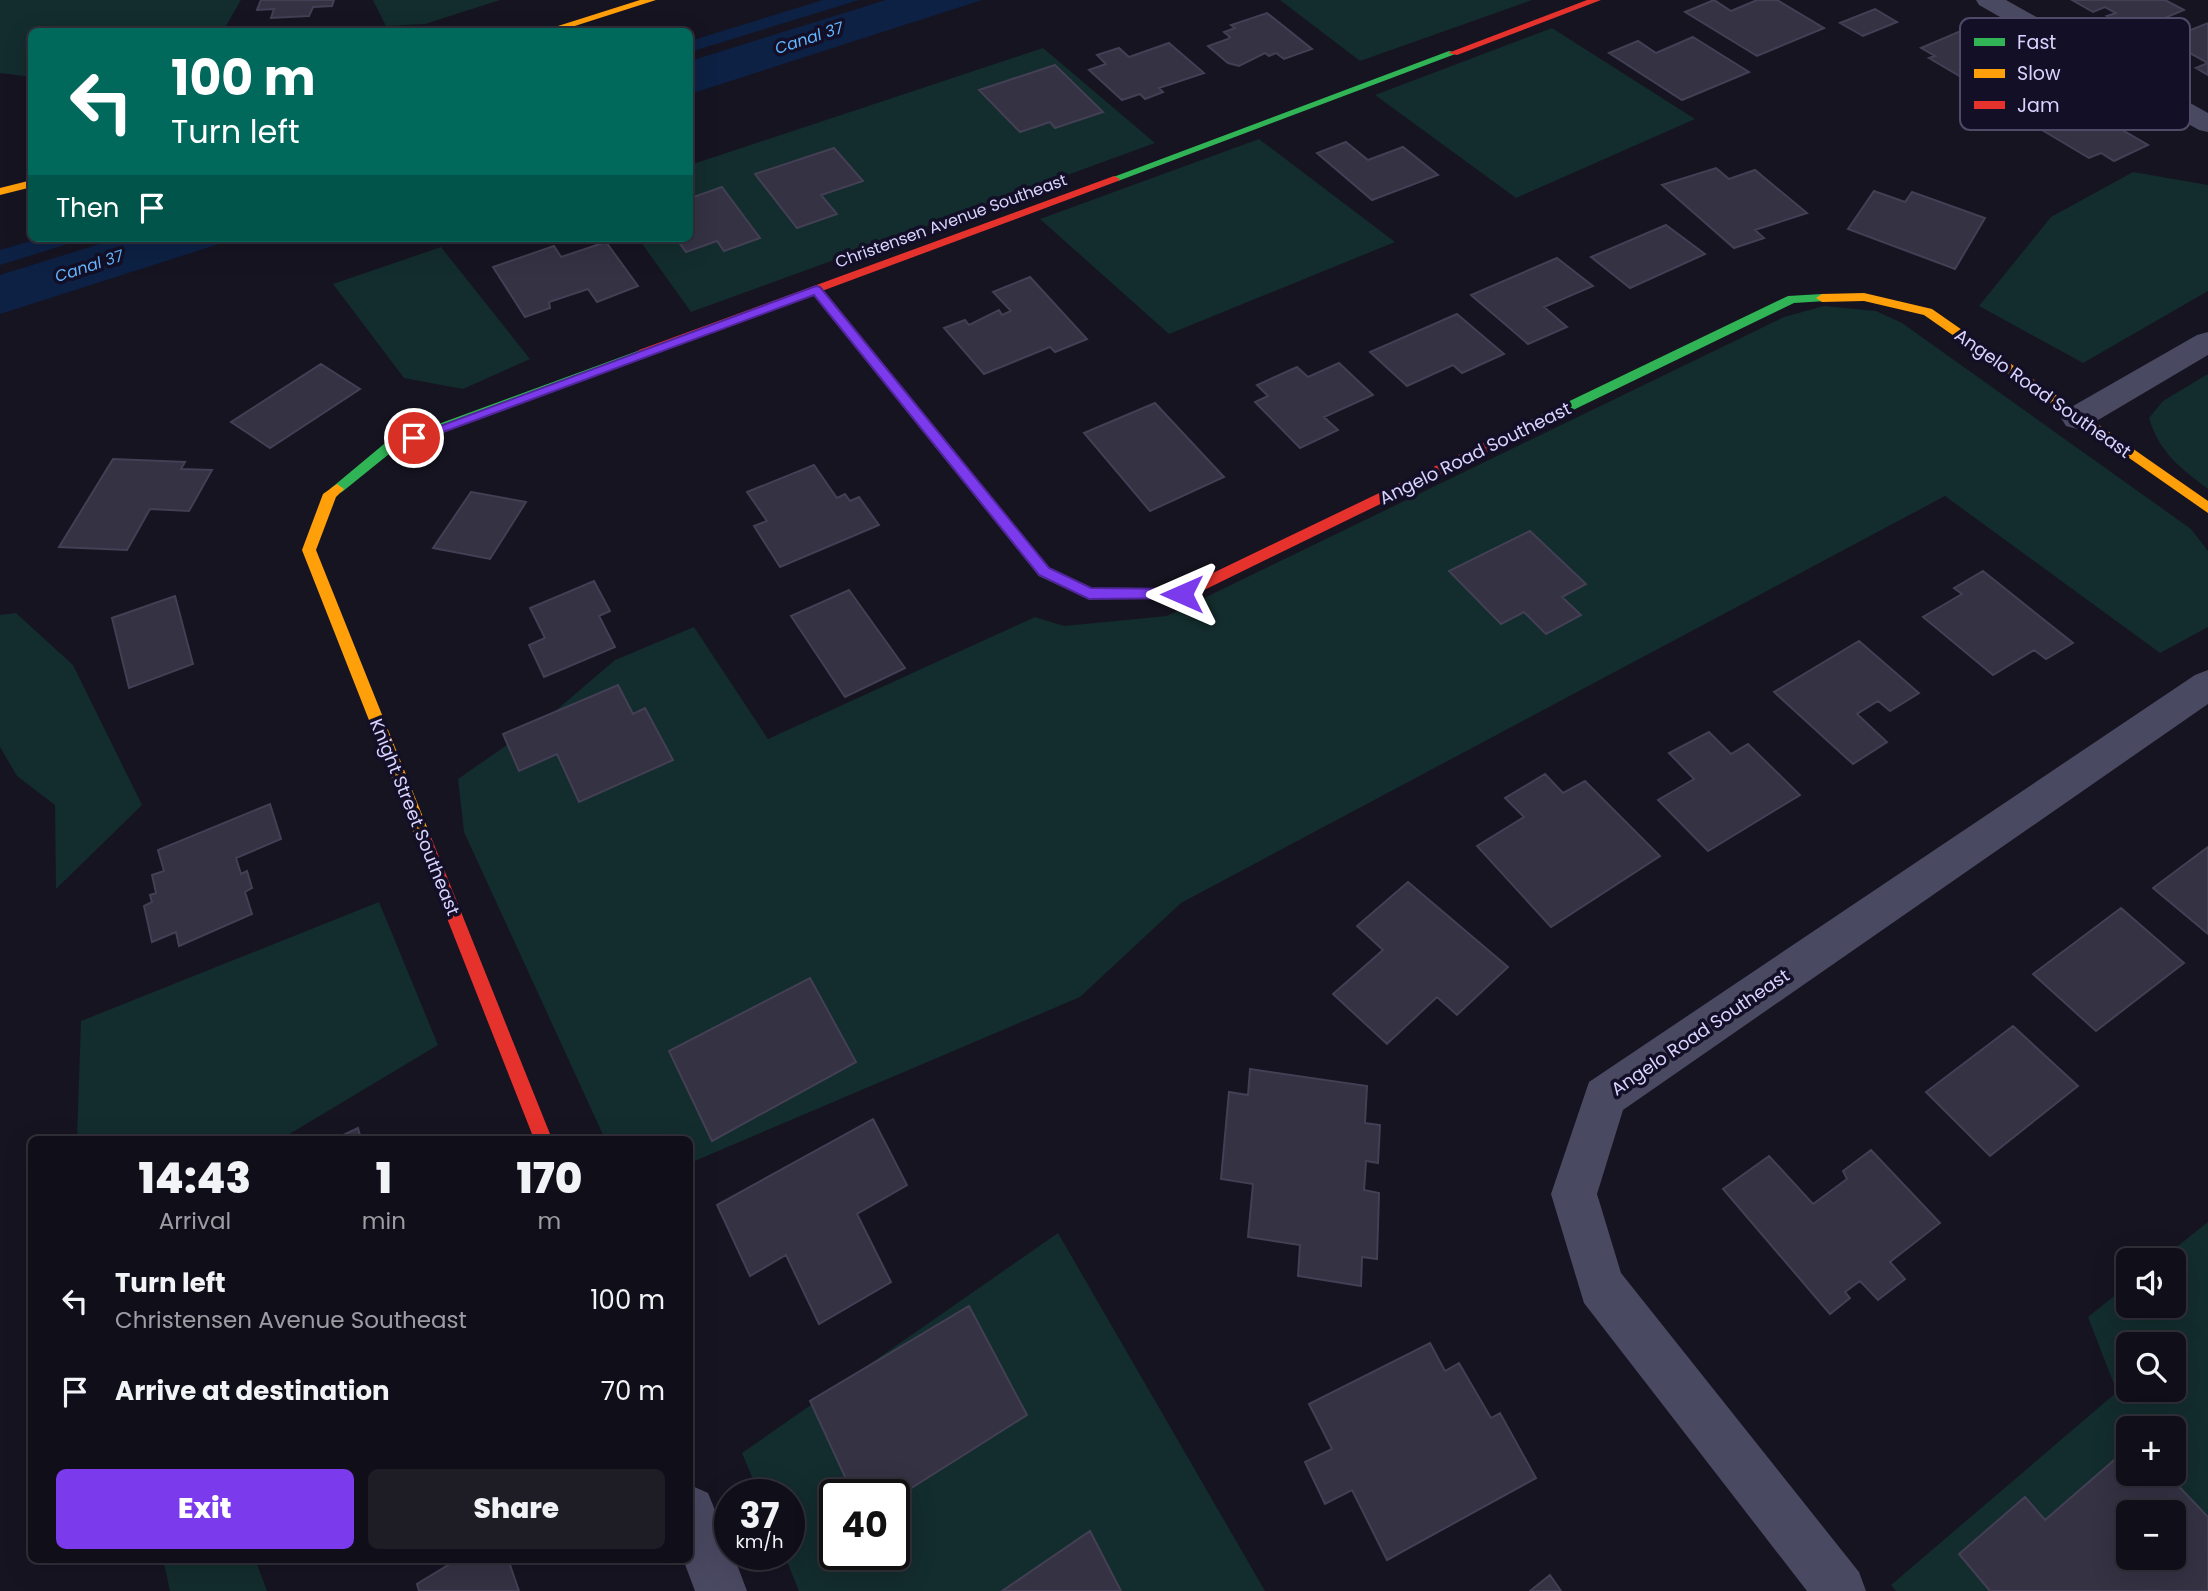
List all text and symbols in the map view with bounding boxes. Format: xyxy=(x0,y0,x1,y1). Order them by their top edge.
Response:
water label: Canal 37 xyxy=(772,16,848,60)
legend xyxy=(1960,18,2190,130)
text: Fast xyxy=(2017,29,2056,56)
text: 100 m xyxy=(171,44,316,112)
icon: left xyxy=(56,56,147,147)
text: Slow xyxy=(2017,60,2061,87)
text: Jam xyxy=(2017,92,2059,119)
text: Turn left xyxy=(171,109,300,154)
street label: Christensen Avenue Southeast xyxy=(832,168,1070,274)
icon: arrive xyxy=(133,189,171,227)
text: Then xyxy=(56,190,119,226)
water label: Canal 37 xyxy=(52,244,128,288)
street label: Angelo Road Southeast xyxy=(1950,322,2136,464)
street label: Angelo Road Southeast xyxy=(1375,396,1575,510)
pin xyxy=(384,408,444,468)
icon: arrive xyxy=(395,419,433,457)
position arrow xyxy=(1145,557,1219,631)
street label: Knight Street Southeast xyxy=(364,715,466,919)
street label: Angelo Road Southeast xyxy=(1606,963,1794,1101)
text: 14:43 xyxy=(139,1149,251,1208)
text: 1 xyxy=(376,1149,392,1208)
text: 170 xyxy=(517,1149,582,1208)
text: Arrival xyxy=(159,1205,231,1237)
text: min xyxy=(362,1205,406,1237)
text: m xyxy=(538,1205,561,1237)
map controls xyxy=(2116,1248,2186,1570)
button: sound xyxy=(2116,1248,2186,1318)
text: Turn left xyxy=(115,1265,226,1301)
icon: left xyxy=(56,1282,94,1320)
text: 100 m xyxy=(590,1282,665,1318)
text: Christensen Avenue Southeast xyxy=(115,1304,467,1336)
button: search xyxy=(2116,1332,2186,1402)
icon: arrive xyxy=(56,1373,94,1411)
text: Arrive at destination xyxy=(115,1373,390,1409)
text: 70 m xyxy=(601,1373,665,1409)
button: + xyxy=(2116,1416,2186,1486)
button: Exit xyxy=(56,1469,354,1549)
button: Share xyxy=(368,1469,665,1549)
speed limit sign: 40 xyxy=(819,1479,910,1570)
text: 37 xyxy=(740,1491,779,1540)
button: − xyxy=(2116,1500,2186,1570)
text: km/h xyxy=(736,1529,783,1554)

